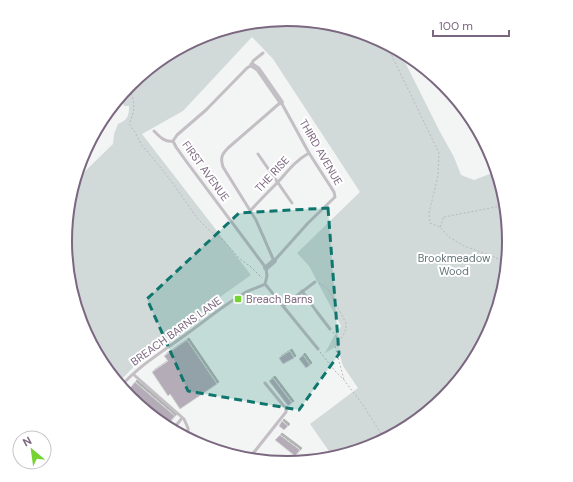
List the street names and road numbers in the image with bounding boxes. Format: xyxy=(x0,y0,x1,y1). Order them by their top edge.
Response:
street label: THIRD AVENUE xyxy=(296,116,346,188)
street label: FIRST AVENUE xyxy=(179,138,233,204)
street label: THE RISE xyxy=(252,153,292,195)
street label: BREACH BARNS LANE xyxy=(128,293,224,369)

